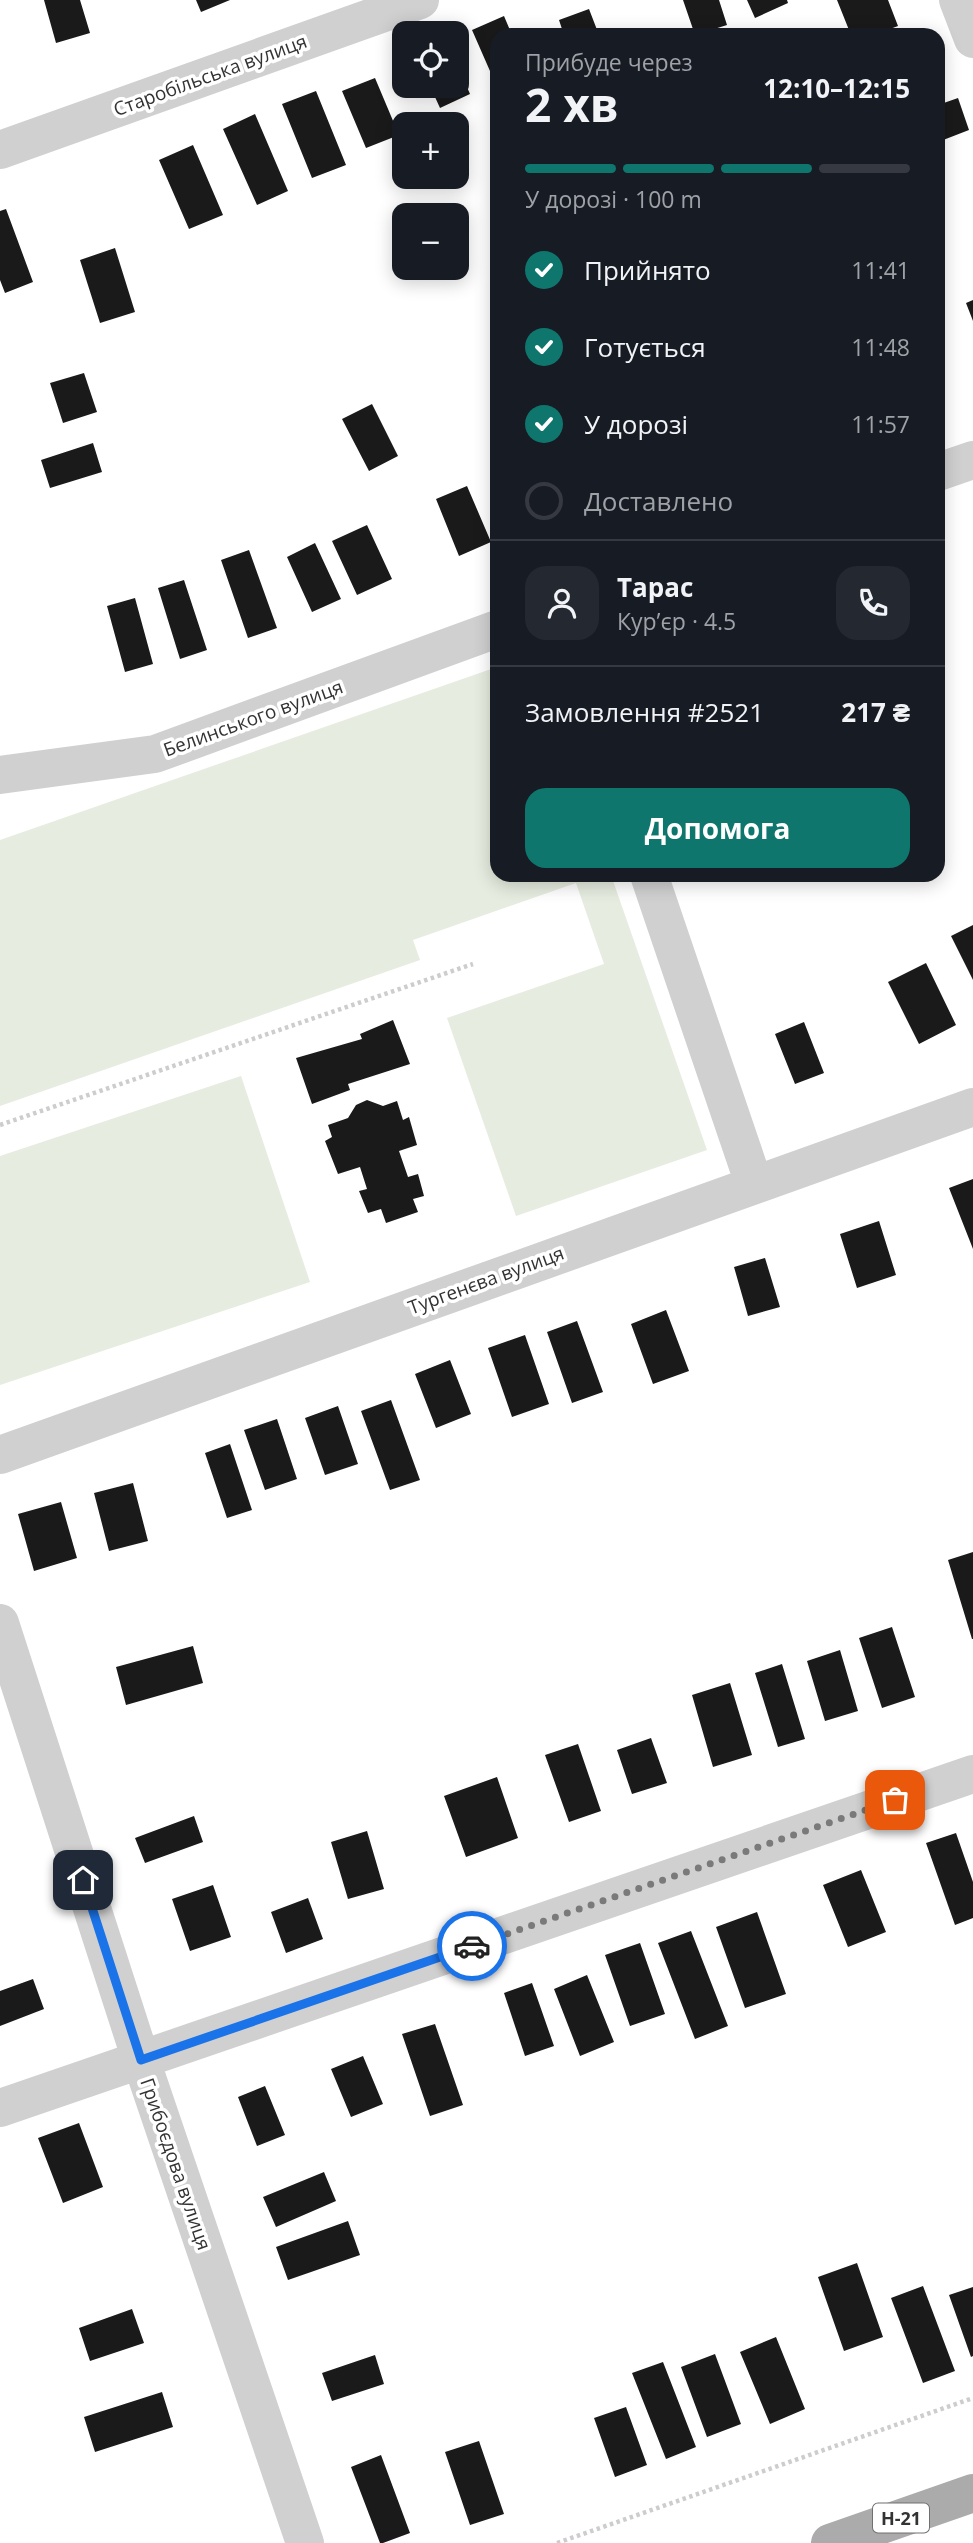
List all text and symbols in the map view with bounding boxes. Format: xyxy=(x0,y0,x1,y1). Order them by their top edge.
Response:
map controls xyxy=(392,21,469,280)
button: locate xyxy=(392,21,469,98)
street label: Старобільська вулиця xyxy=(110,28,310,122)
text: Прибуде через xyxy=(525,46,693,78)
text: 12:10–12:15 xyxy=(763,70,910,106)
text: 2 хв xyxy=(525,73,619,135)
button: + xyxy=(392,112,469,189)
text: У дорозі · 100 m xyxy=(525,183,702,215)
button: − xyxy=(392,203,469,280)
icon: check xyxy=(525,251,563,289)
text: Прийнято xyxy=(584,252,711,288)
text: 11:41 xyxy=(851,254,910,286)
icon: check xyxy=(525,328,563,366)
text: Готується xyxy=(584,329,706,365)
text: 11:48 xyxy=(851,331,910,363)
icon: check xyxy=(525,405,563,443)
text: У дорозі xyxy=(584,406,688,442)
text: 11:57 xyxy=(851,408,910,440)
text: Доставлено xyxy=(584,483,733,519)
button: person xyxy=(525,566,599,640)
button: phone xyxy=(836,566,910,640)
text: Тарас xyxy=(617,569,693,605)
text: Кур’єр · 4.5 xyxy=(617,605,736,637)
street label: Белинського вулиця xyxy=(160,673,346,763)
text: Замовлення #2521 xyxy=(525,694,764,730)
text: 217 ₴ xyxy=(841,694,910,730)
button: Допомога xyxy=(525,788,910,868)
street label: Тургенєва вулиця xyxy=(404,1240,568,1320)
pin xyxy=(865,1770,925,1830)
icon: bag xyxy=(876,1781,914,1819)
pin xyxy=(53,1850,113,1910)
icon: home xyxy=(64,1861,102,1899)
courier xyxy=(437,1911,507,1981)
icon: car xyxy=(453,1927,491,1965)
street label: Грибоєдова вулиця xyxy=(134,2075,218,2253)
road number: Н-21 xyxy=(873,2504,929,2532)

